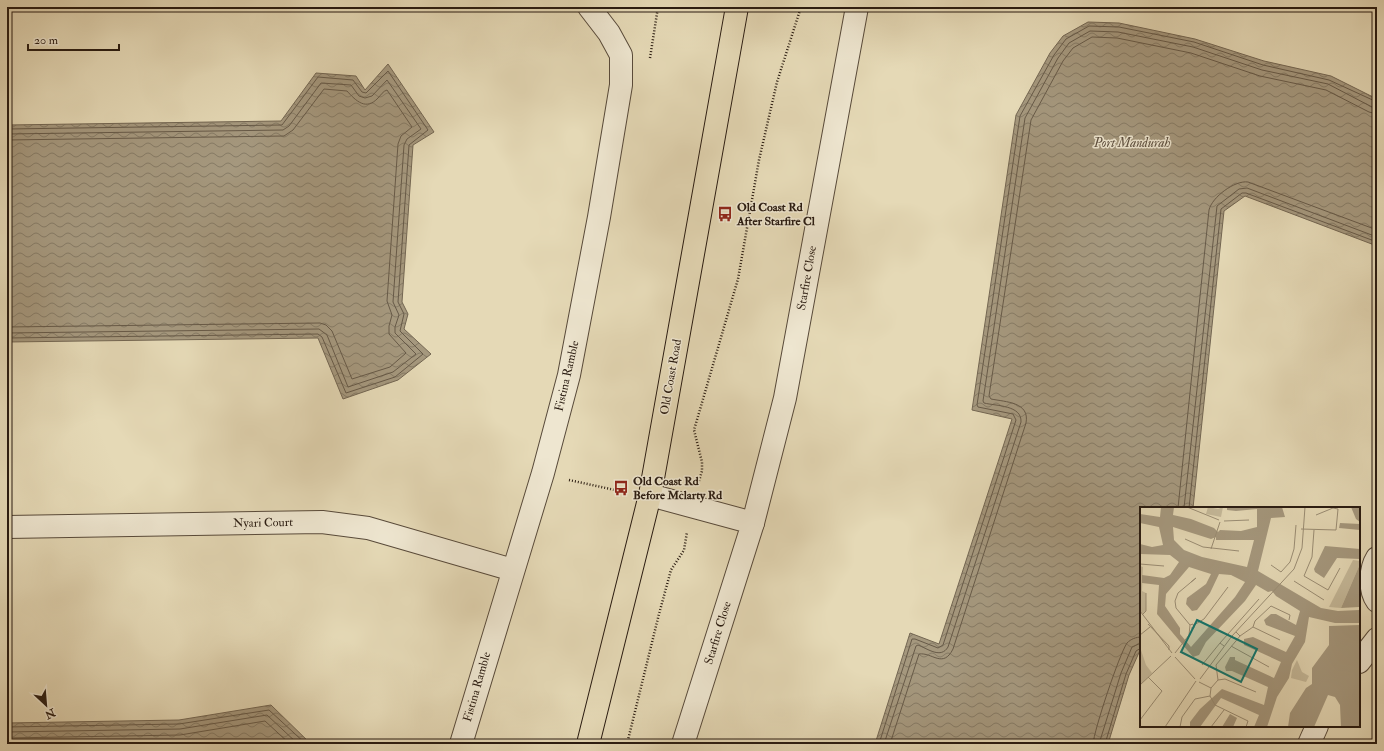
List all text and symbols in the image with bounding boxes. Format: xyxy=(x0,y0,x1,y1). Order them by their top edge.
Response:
scale bar xyxy=(28,26,119,52)
text: 20 m xyxy=(34,33,59,48)
water label: Port Mandurah xyxy=(1093,135,1170,151)
place label: Old Coast Rd After Starfire Cl xyxy=(736,200,816,229)
bus stop icon: Old Coast Rd After Starfire Cl xyxy=(716,205,734,223)
street label: Starfire Close xyxy=(794,245,820,311)
street label: Old Coast Road xyxy=(657,338,685,416)
street label: Fistina Ramble xyxy=(552,339,582,413)
place label: Old Coast Rd Before Mclarty Rd xyxy=(633,474,722,503)
bus stop icon: Old Coast Rd Before Mclarty Rd xyxy=(612,479,630,497)
inset map xyxy=(1140,507,1360,727)
street label: Nyari Court xyxy=(233,515,293,531)
street label: Starfire Close xyxy=(701,600,735,666)
street label: Fistina Ramble xyxy=(460,650,494,724)
north arrow xyxy=(26,685,66,725)
text: N xyxy=(42,705,58,722)

